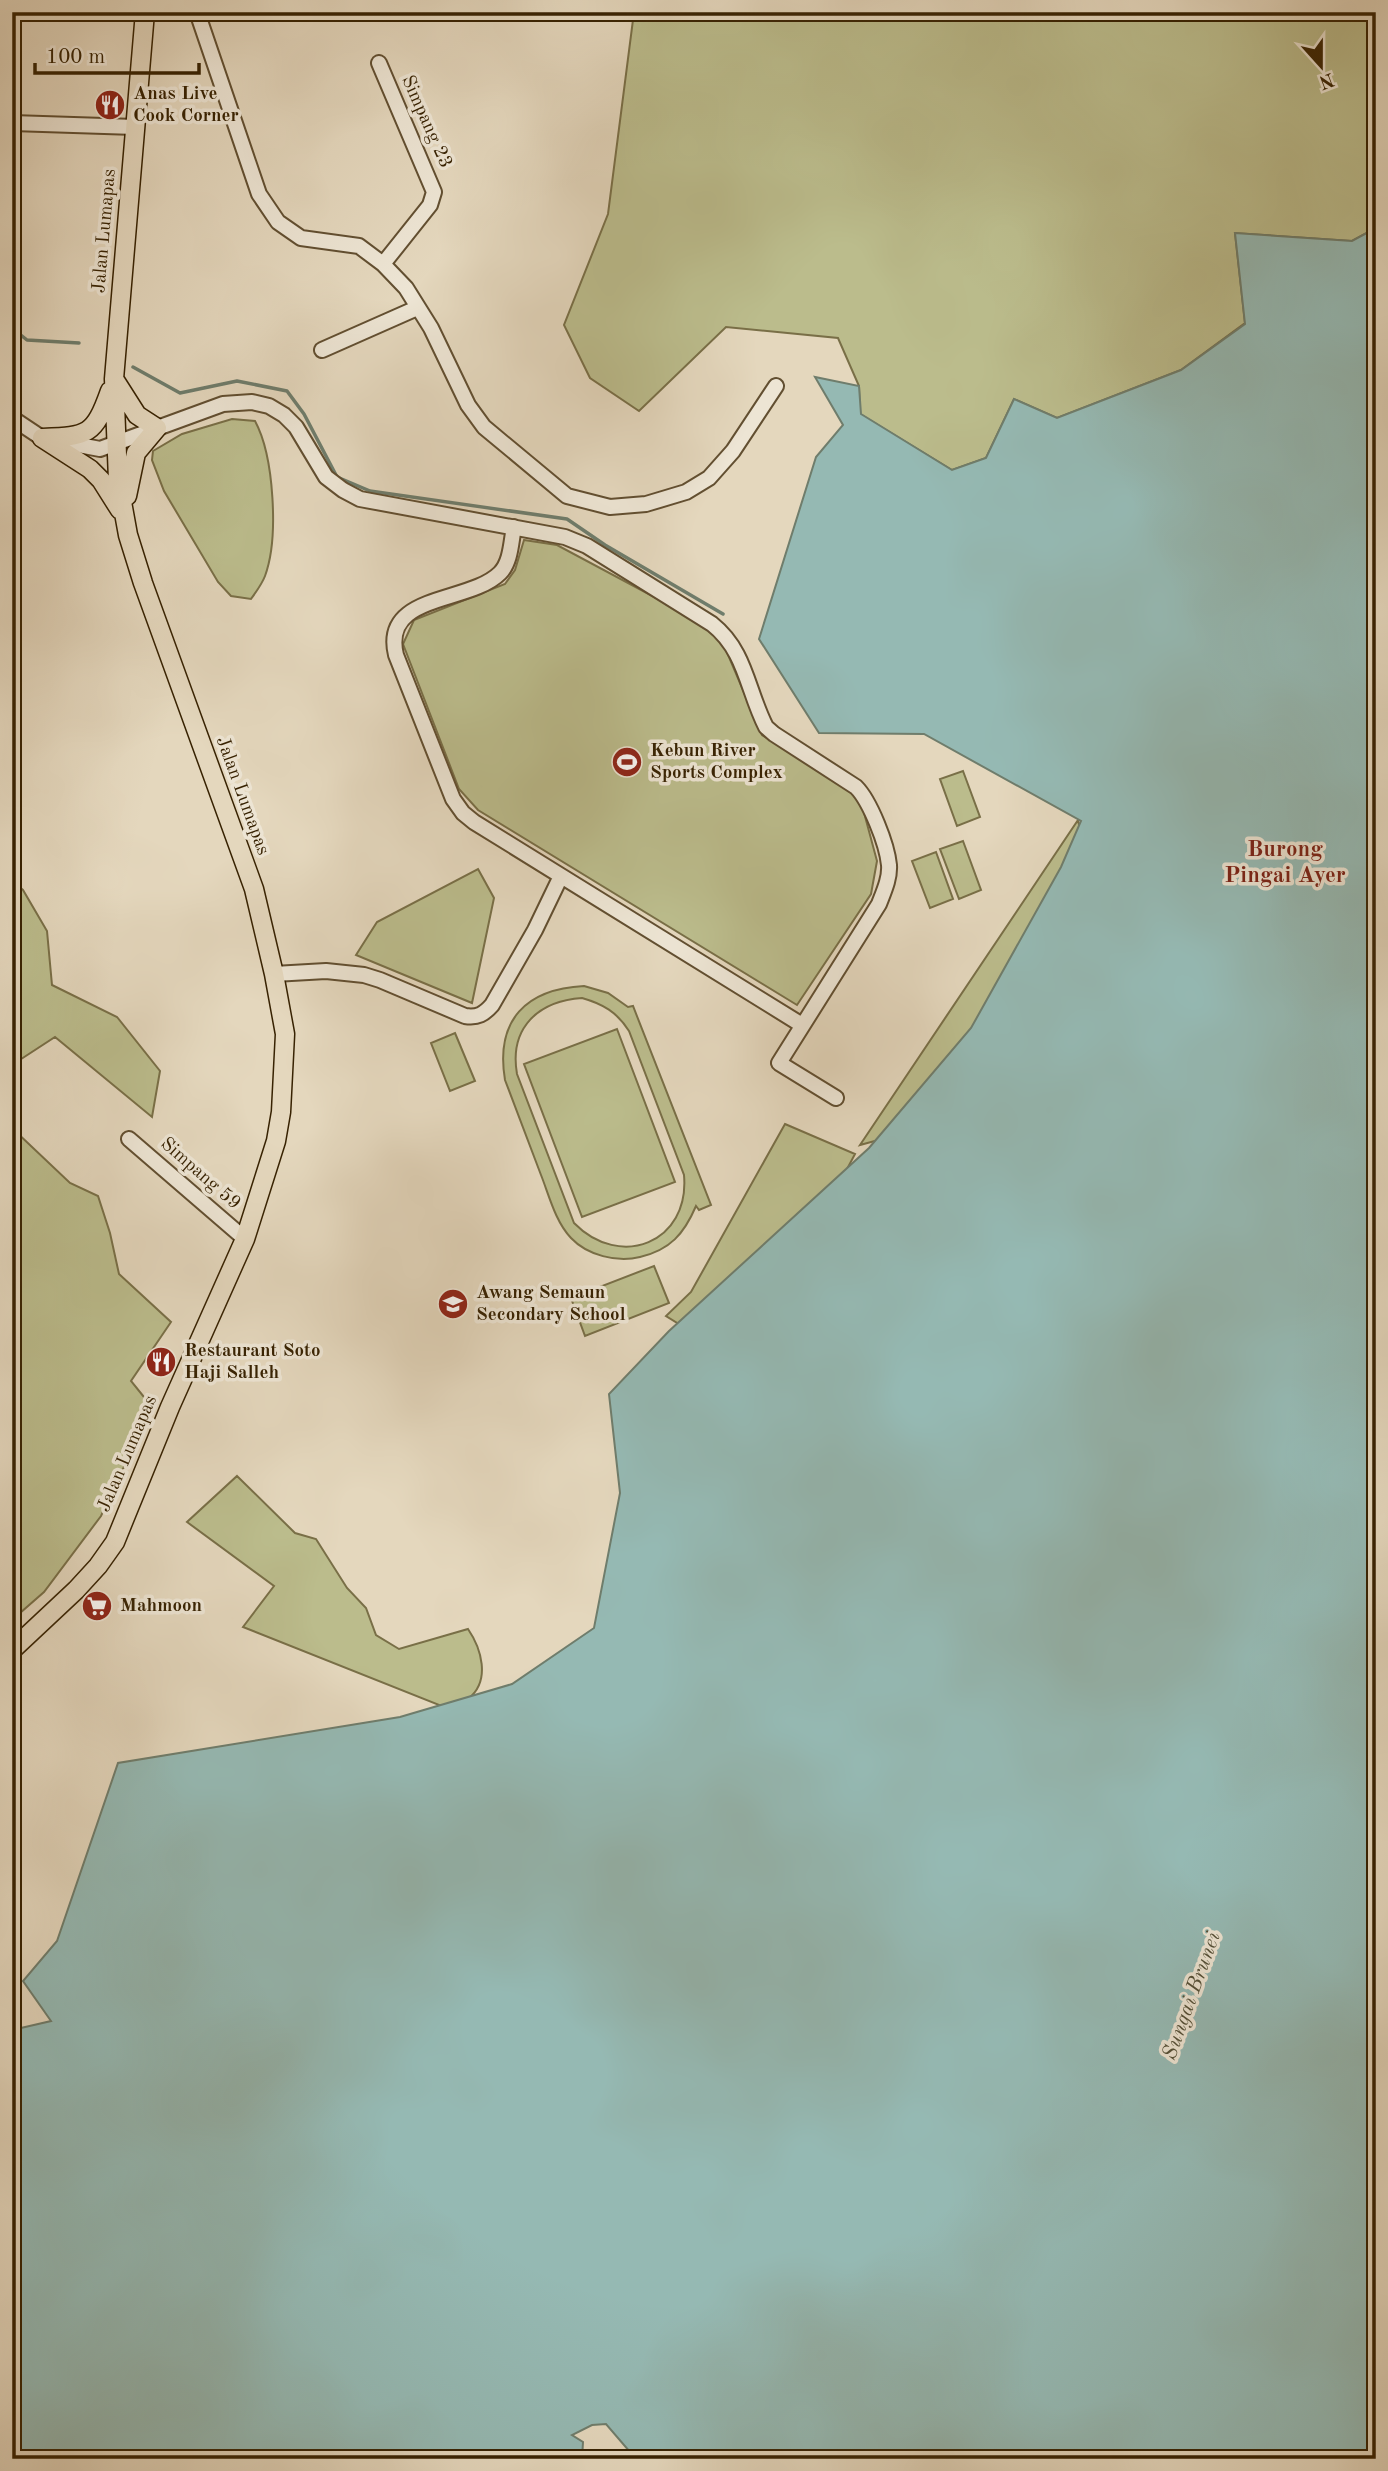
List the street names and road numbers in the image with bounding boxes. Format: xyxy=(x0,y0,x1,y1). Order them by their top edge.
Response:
street label: Simpang 23 xyxy=(397,73,455,171)
street label: Jalan Lumapas xyxy=(90,168,120,294)
street label: Jalan Lumapas xyxy=(212,734,272,858)
street label: Simpang 59 xyxy=(156,1134,244,1214)
street label: Jalan Lumapas xyxy=(95,1393,161,1515)

